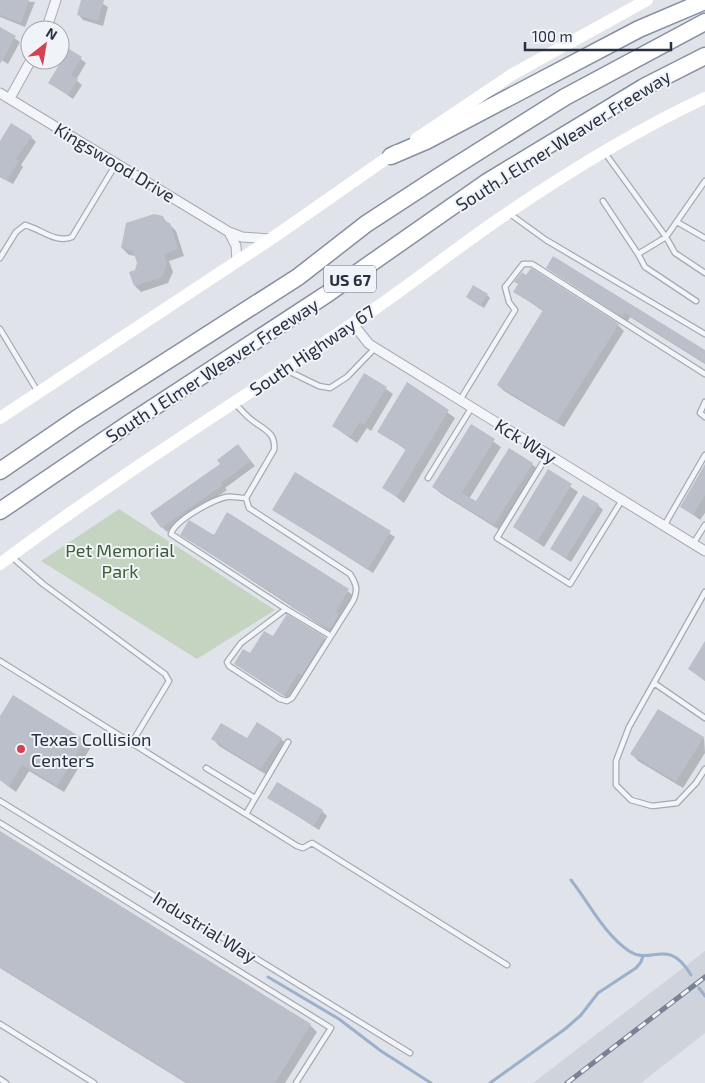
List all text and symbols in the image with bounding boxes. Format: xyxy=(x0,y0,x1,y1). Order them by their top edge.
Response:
north arrow xyxy=(20,20,70,70)
scale bar xyxy=(525,20,671,52)
text: N xyxy=(43,24,61,43)
text: 100 m xyxy=(532,27,573,45)
street label: South J Elmer Weaver Freeway xyxy=(451,64,675,215)
street label: Kingswood Drive xyxy=(51,117,179,207)
road number: US 67 xyxy=(324,266,376,292)
street label: South J Elmer Weaver Freeway xyxy=(101,293,323,447)
street label: South Highway 67 xyxy=(245,300,379,400)
street label: Kck Way xyxy=(491,414,561,469)
park label: Pet Memorial Park xyxy=(65,539,175,582)
place label: Texas Collision Centers xyxy=(31,728,152,771)
marker: Texas Collision Centers xyxy=(15,743,27,755)
street label: Industrial Way xyxy=(149,886,261,968)

